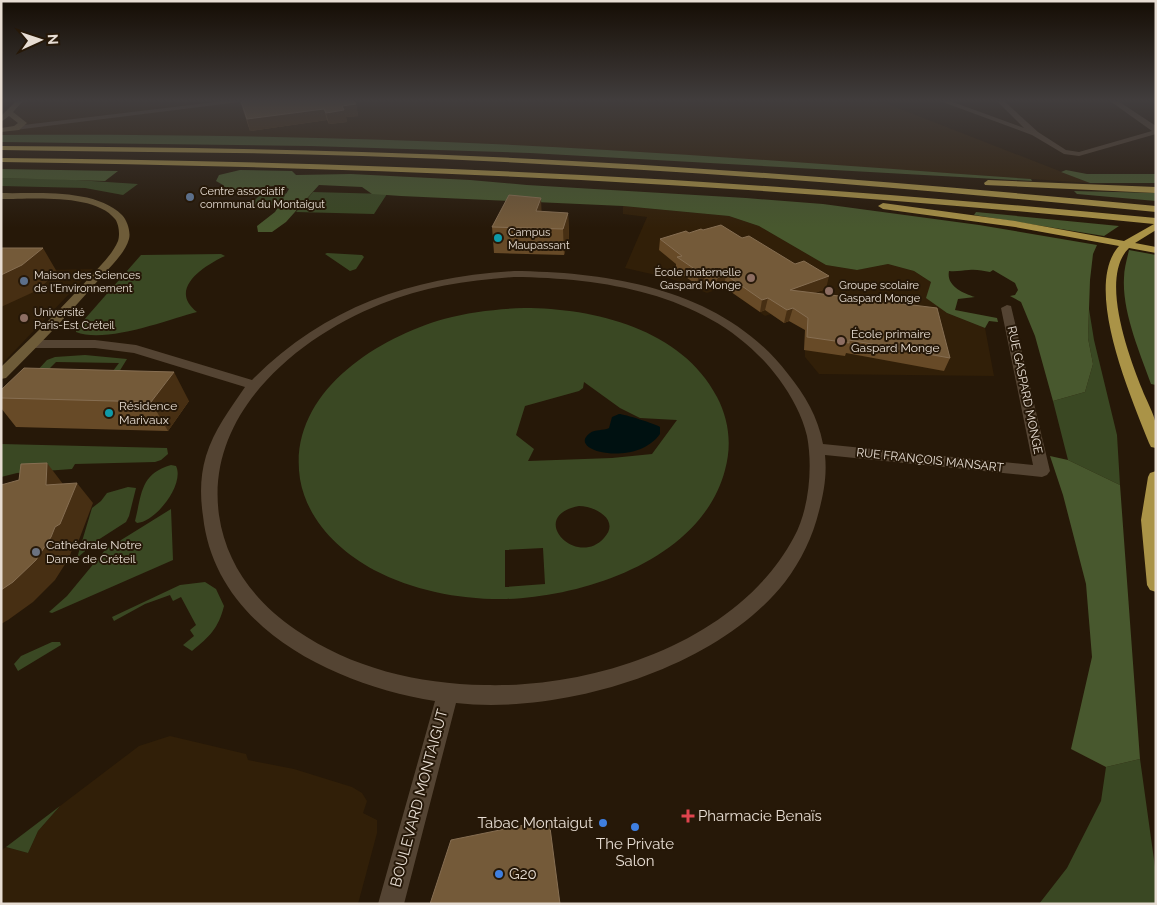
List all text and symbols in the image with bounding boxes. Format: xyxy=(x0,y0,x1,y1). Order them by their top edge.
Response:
north arrow xyxy=(15,15,65,65)
text: N xyxy=(45,34,61,45)
place label: Centre associatif communal du Montaigut xyxy=(200,185,325,211)
marker: Centre associatif communal du Montaigut xyxy=(184,191,196,203)
place label: Campus Maupassant xyxy=(508,226,570,252)
marker: Campus Maupassant xyxy=(492,232,504,244)
place label: École maternelle Gaspard Monge xyxy=(654,265,742,292)
place label: Maison des Sciences de l'Environnement xyxy=(34,269,140,295)
marker: École maternelle Gaspard Monge xyxy=(745,272,757,284)
marker: Maison des Sciences de l'Environnement xyxy=(18,275,30,287)
place label: Groupe scolaire Gaspard Monge xyxy=(839,279,921,305)
marker: Groupe scolaire Gaspard Monge xyxy=(823,285,835,297)
place label: Université Paris-Est Créteil xyxy=(34,306,115,332)
marker: Université Paris-Est Créteil xyxy=(18,312,30,324)
street label: RUE GASPARD MONGE xyxy=(1005,325,1045,455)
place label: École primaire Gaspard Monge xyxy=(851,327,939,355)
marker: École primaire Gaspard Monge xyxy=(835,335,847,347)
place label: Résidence Marivaux xyxy=(119,399,177,427)
marker: Résidence Marivaux xyxy=(103,407,115,419)
street label: RUE FRANÇOIS MANSART xyxy=(856,445,1005,475)
place label: Cathédrale Notre Dame de Créteil xyxy=(46,538,142,566)
marker: Cathédrale Notre Dame de Créteil xyxy=(30,546,42,558)
street label: BOULEVARD MONTAIGUT xyxy=(387,707,451,889)
place label: Pharmacie Benaïs xyxy=(698,807,822,825)
marker: Pharmacie Benaïs xyxy=(682,810,694,822)
place label: Tabac Montaigut xyxy=(477,814,593,832)
marker: Tabac Montaigut xyxy=(597,817,609,829)
marker: The Private Salon xyxy=(629,821,641,833)
place label: The Private Salon xyxy=(596,835,674,870)
place label: G20 xyxy=(509,865,537,883)
marker: G20 xyxy=(493,868,505,880)

